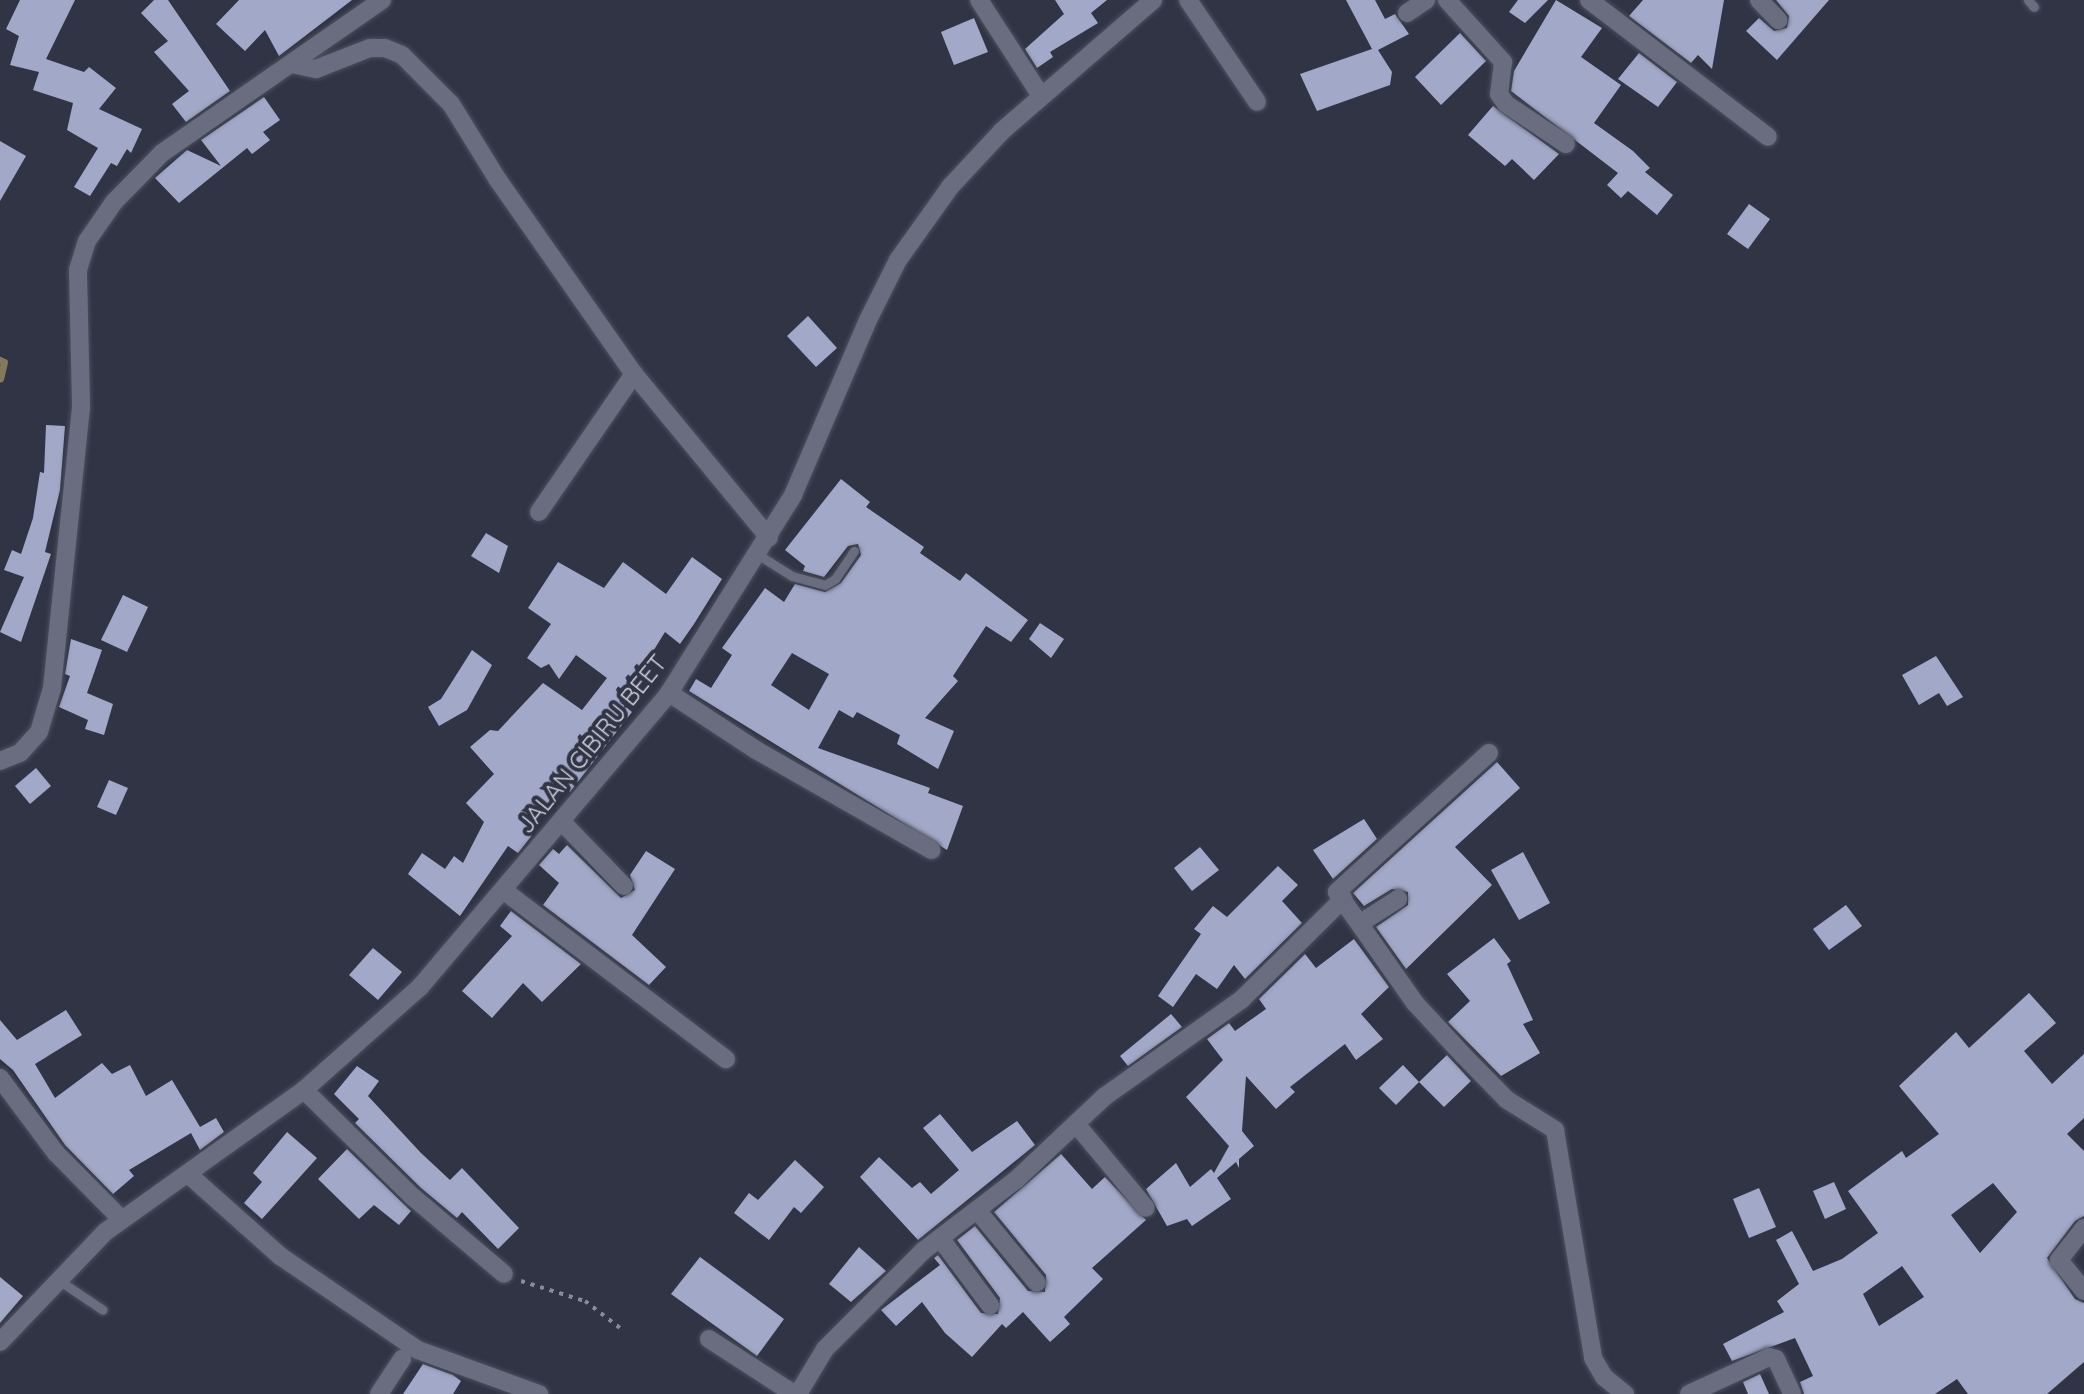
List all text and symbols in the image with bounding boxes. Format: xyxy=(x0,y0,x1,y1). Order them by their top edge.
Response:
street label: JALAN CIBIRU BEET xyxy=(511,649,673,839)

